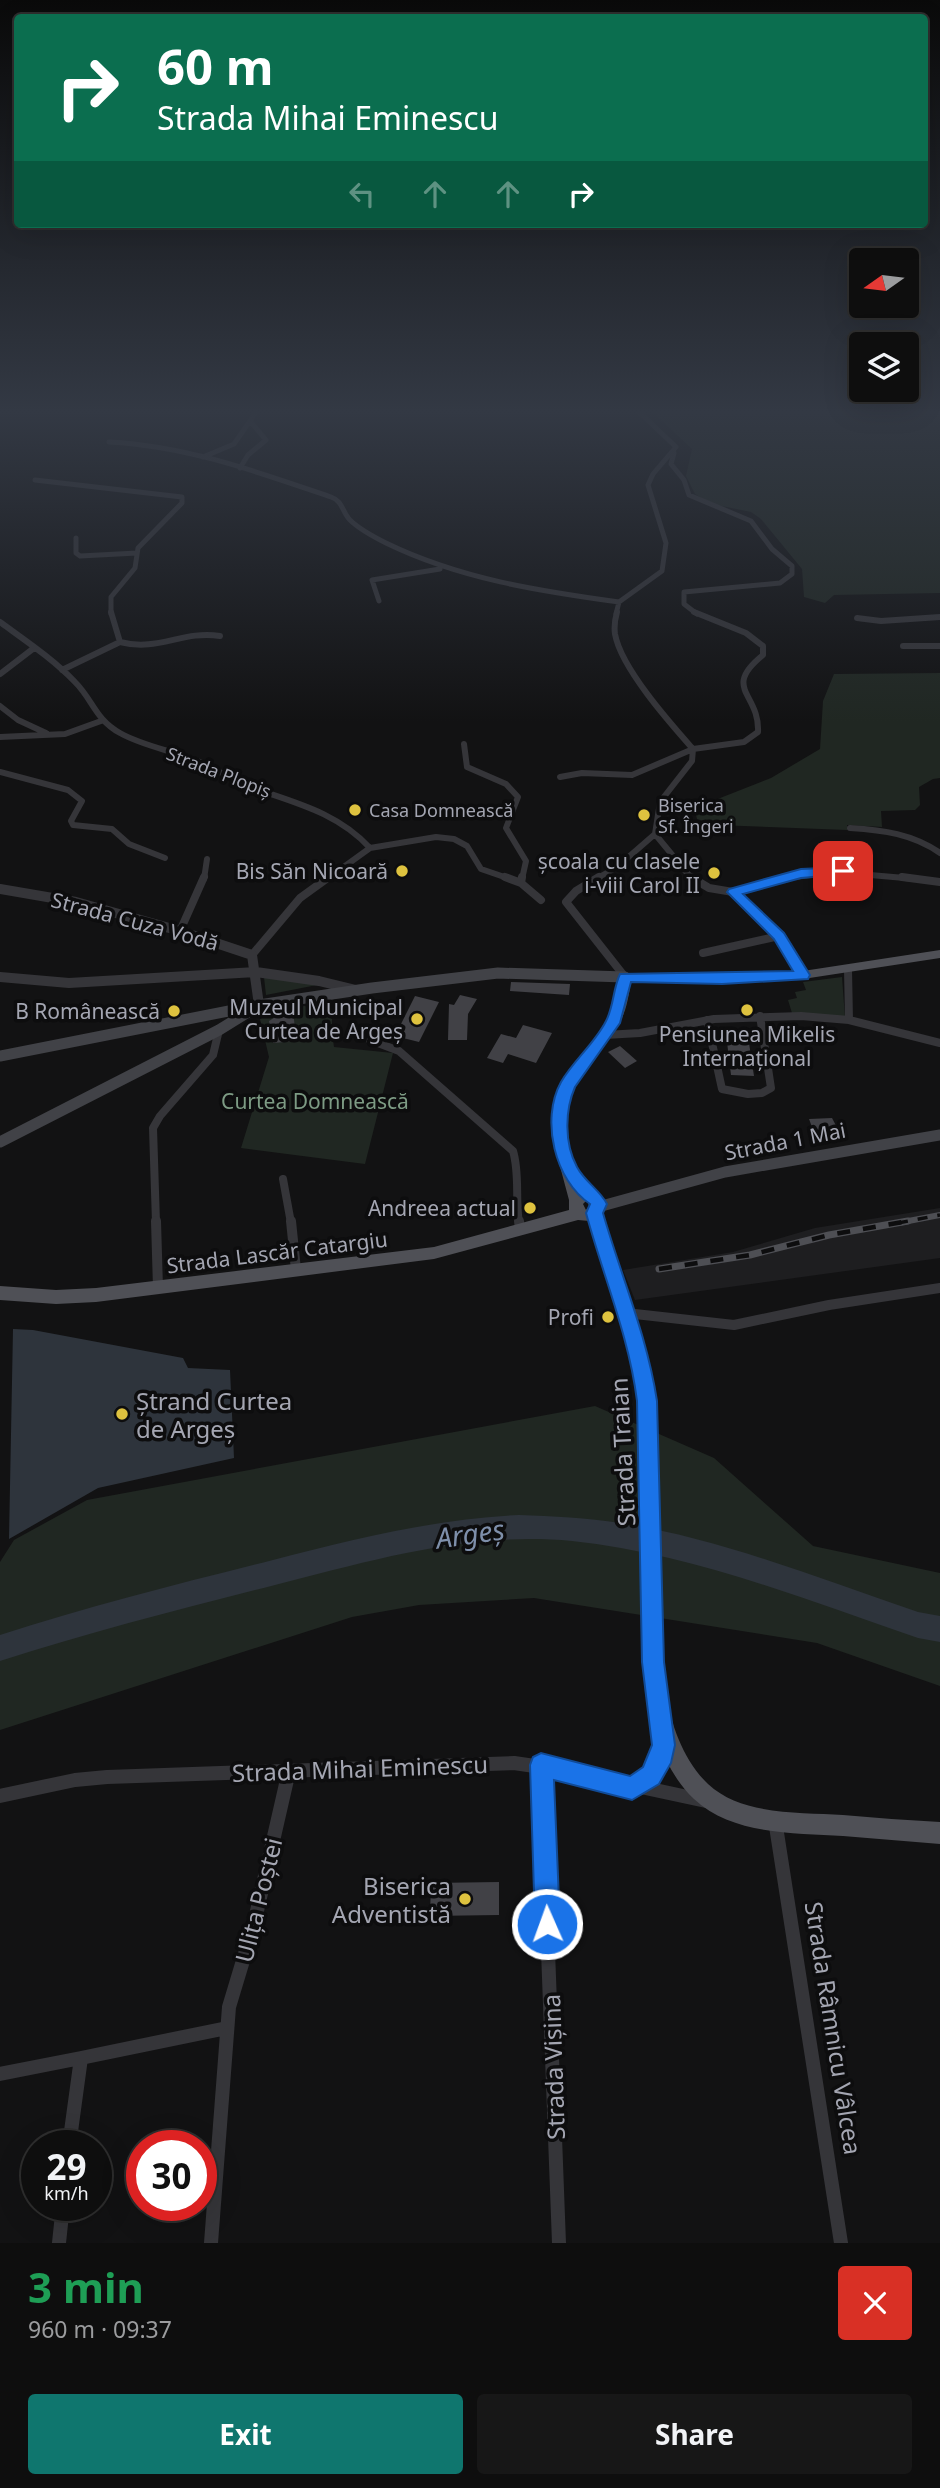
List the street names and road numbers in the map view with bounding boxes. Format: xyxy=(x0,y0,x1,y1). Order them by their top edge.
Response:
street label: Strada Plopiș xyxy=(163,741,275,803)
street label: Strada Cuza Vodă xyxy=(48,885,222,957)
street label: Strada 1 Mai xyxy=(722,1116,848,1166)
street label: Strada Lascăr Catargiu xyxy=(165,1225,389,1279)
street label: Strada Traian xyxy=(602,1377,642,1527)
street label: Strada Mihai Eminescu xyxy=(231,1747,489,1789)
street label: Ulița Poștei xyxy=(227,1834,289,1966)
street label: Strada Râmnicu Vâlcea xyxy=(798,1899,870,2157)
street label: Strada Vișina xyxy=(534,1994,572,2140)

